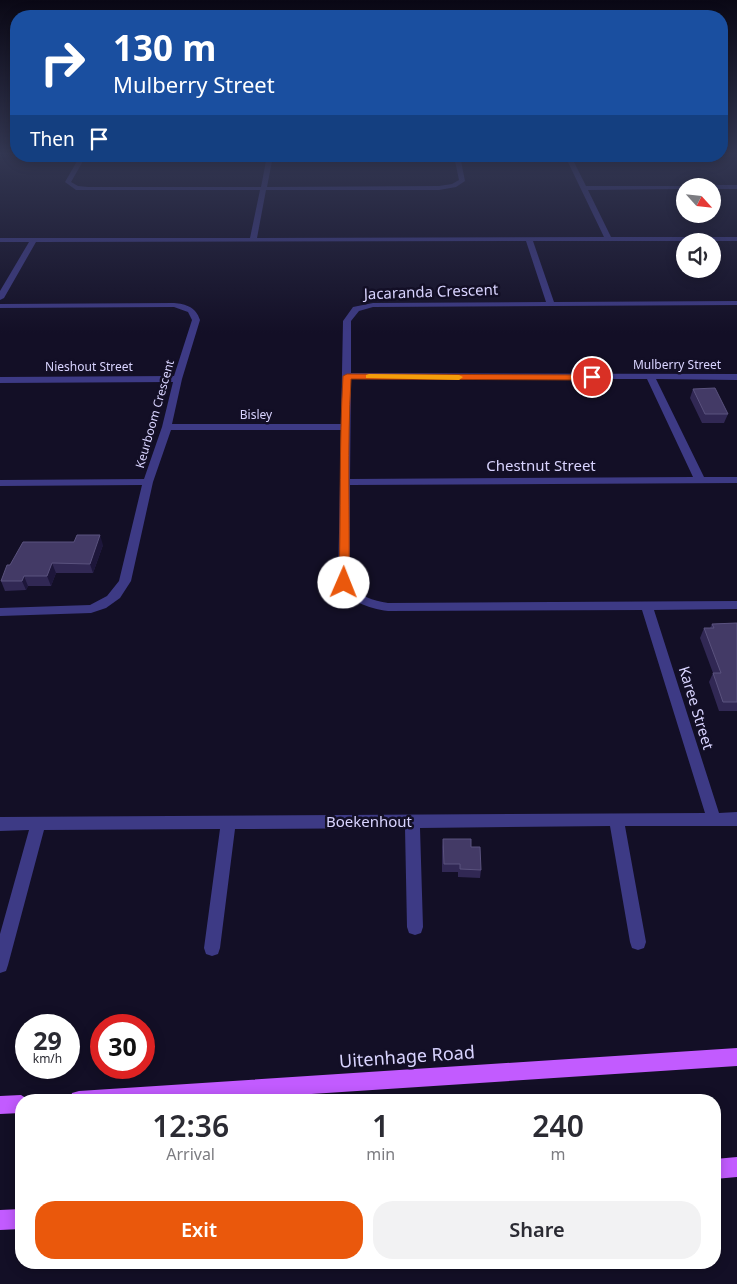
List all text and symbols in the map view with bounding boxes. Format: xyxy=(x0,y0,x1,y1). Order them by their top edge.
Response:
text: 130 m xyxy=(113,24,216,71)
icon: right xyxy=(30,30,95,95)
text: Mulberry Street xyxy=(113,69,275,99)
icon: arrive xyxy=(85,125,113,153)
text: Then xyxy=(30,126,75,152)
north arrow xyxy=(676,178,721,222)
map controls xyxy=(676,178,721,278)
button: sound xyxy=(676,233,721,278)
street label: Jacaranda Crescent xyxy=(361,279,499,303)
pin xyxy=(571,356,613,398)
street label: Mulberry Street xyxy=(633,356,722,373)
street label: Keurboom Crescent xyxy=(131,357,178,470)
street label: Nieshout Street xyxy=(45,358,134,375)
icon: arrive xyxy=(578,363,606,391)
street label: Bisley xyxy=(240,406,273,423)
street label: Chestnut Street xyxy=(486,455,596,475)
position arrow xyxy=(317,556,369,608)
street label: Karee Street xyxy=(675,664,719,752)
street label: Boekenhout xyxy=(326,811,413,831)
speed limit sign: 30 xyxy=(90,1014,155,1079)
text: 29 xyxy=(33,1023,62,1057)
street label: Uitenhage Road xyxy=(338,1039,476,1073)
text: km/h xyxy=(33,1050,62,1067)
text: 12:36 xyxy=(152,1105,229,1146)
text: 1 xyxy=(372,1105,389,1146)
text: 240 xyxy=(532,1105,584,1146)
text: Arrival xyxy=(166,1143,215,1165)
text: min xyxy=(366,1143,395,1165)
text: m xyxy=(551,1143,566,1165)
button: Exit xyxy=(35,1201,363,1259)
button: Share xyxy=(373,1201,701,1259)

